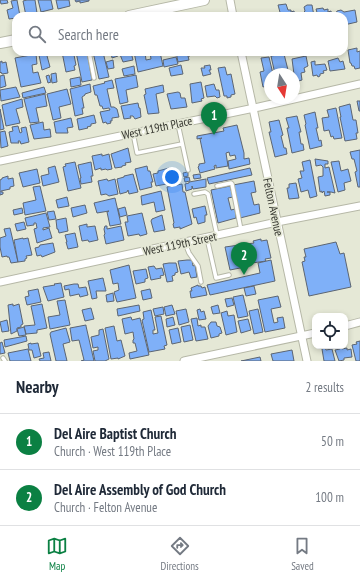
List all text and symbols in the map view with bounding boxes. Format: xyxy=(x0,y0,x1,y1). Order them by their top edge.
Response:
search box xyxy=(12,12,348,56)
icon: search xyxy=(26,23,48,45)
text: Search here xyxy=(58,25,119,44)
north arrow xyxy=(264,68,300,104)
pin: 1 xyxy=(201,102,227,135)
street label: West 119th Place xyxy=(120,113,194,142)
your location xyxy=(162,167,182,187)
street label: Felton Avenue xyxy=(260,177,287,237)
street label: West 119th Street xyxy=(142,228,219,259)
pin: 2 xyxy=(231,242,257,275)
map controls xyxy=(312,313,348,349)
button: locate xyxy=(312,313,348,349)
text: Nearby xyxy=(16,376,59,398)
text: 2 results xyxy=(305,379,344,396)
text: Del Aire Baptist Church xyxy=(54,424,177,443)
text: 1 xyxy=(26,433,32,450)
text: 50 m xyxy=(321,433,344,450)
text: Church · West 119th Place xyxy=(54,443,171,460)
text: Del Aire Assembly of God Church xyxy=(54,480,226,499)
text: 2 xyxy=(26,489,32,506)
text: 100 m xyxy=(315,489,344,506)
text: Church · Felton Avenue xyxy=(54,499,157,516)
tab: Map xyxy=(46,535,68,573)
tab: Directions xyxy=(161,535,199,573)
tab: Saved xyxy=(291,535,314,573)

